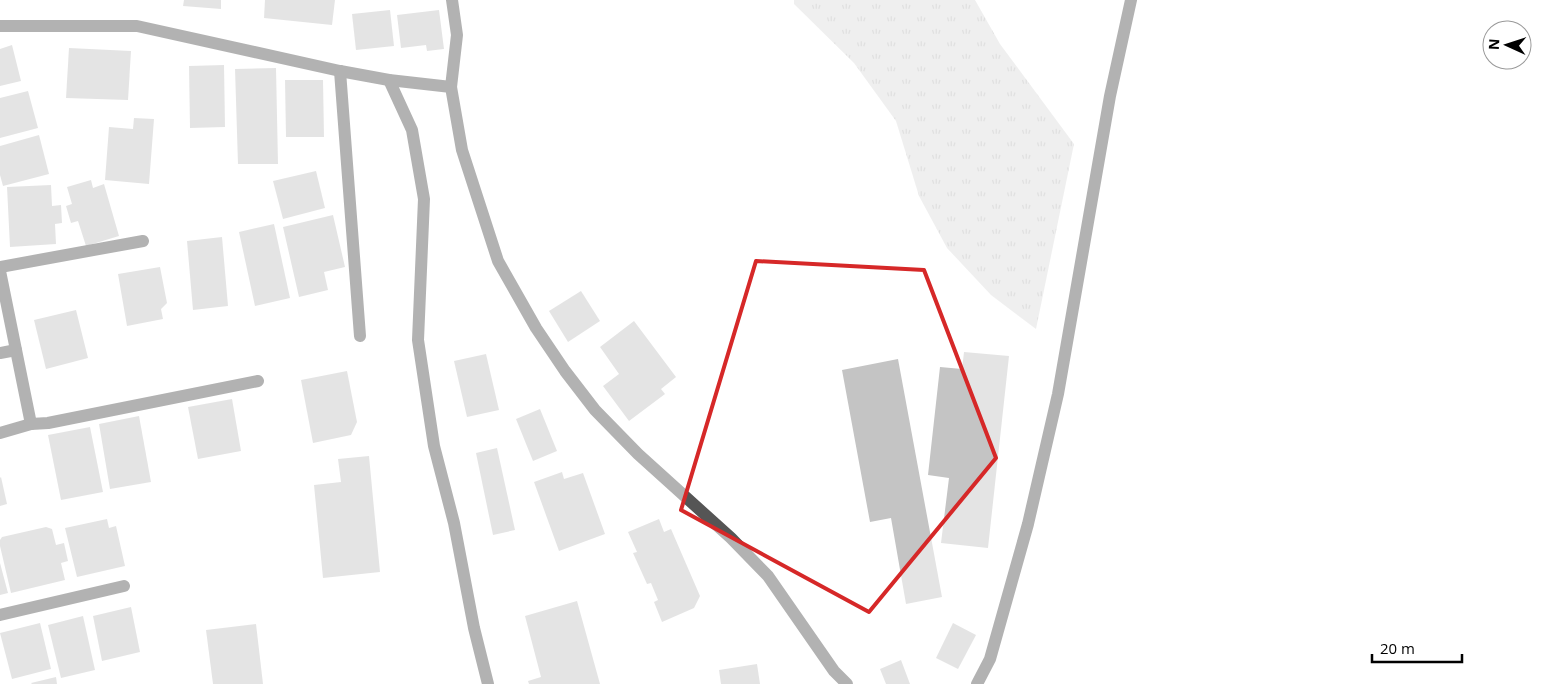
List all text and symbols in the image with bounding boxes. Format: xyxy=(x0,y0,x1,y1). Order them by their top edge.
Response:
north arrow xyxy=(1482,20,1532,70)
text: N xyxy=(1484,38,1503,50)
scale bar xyxy=(1372,632,1462,664)
text: 20 m xyxy=(1380,638,1415,658)

